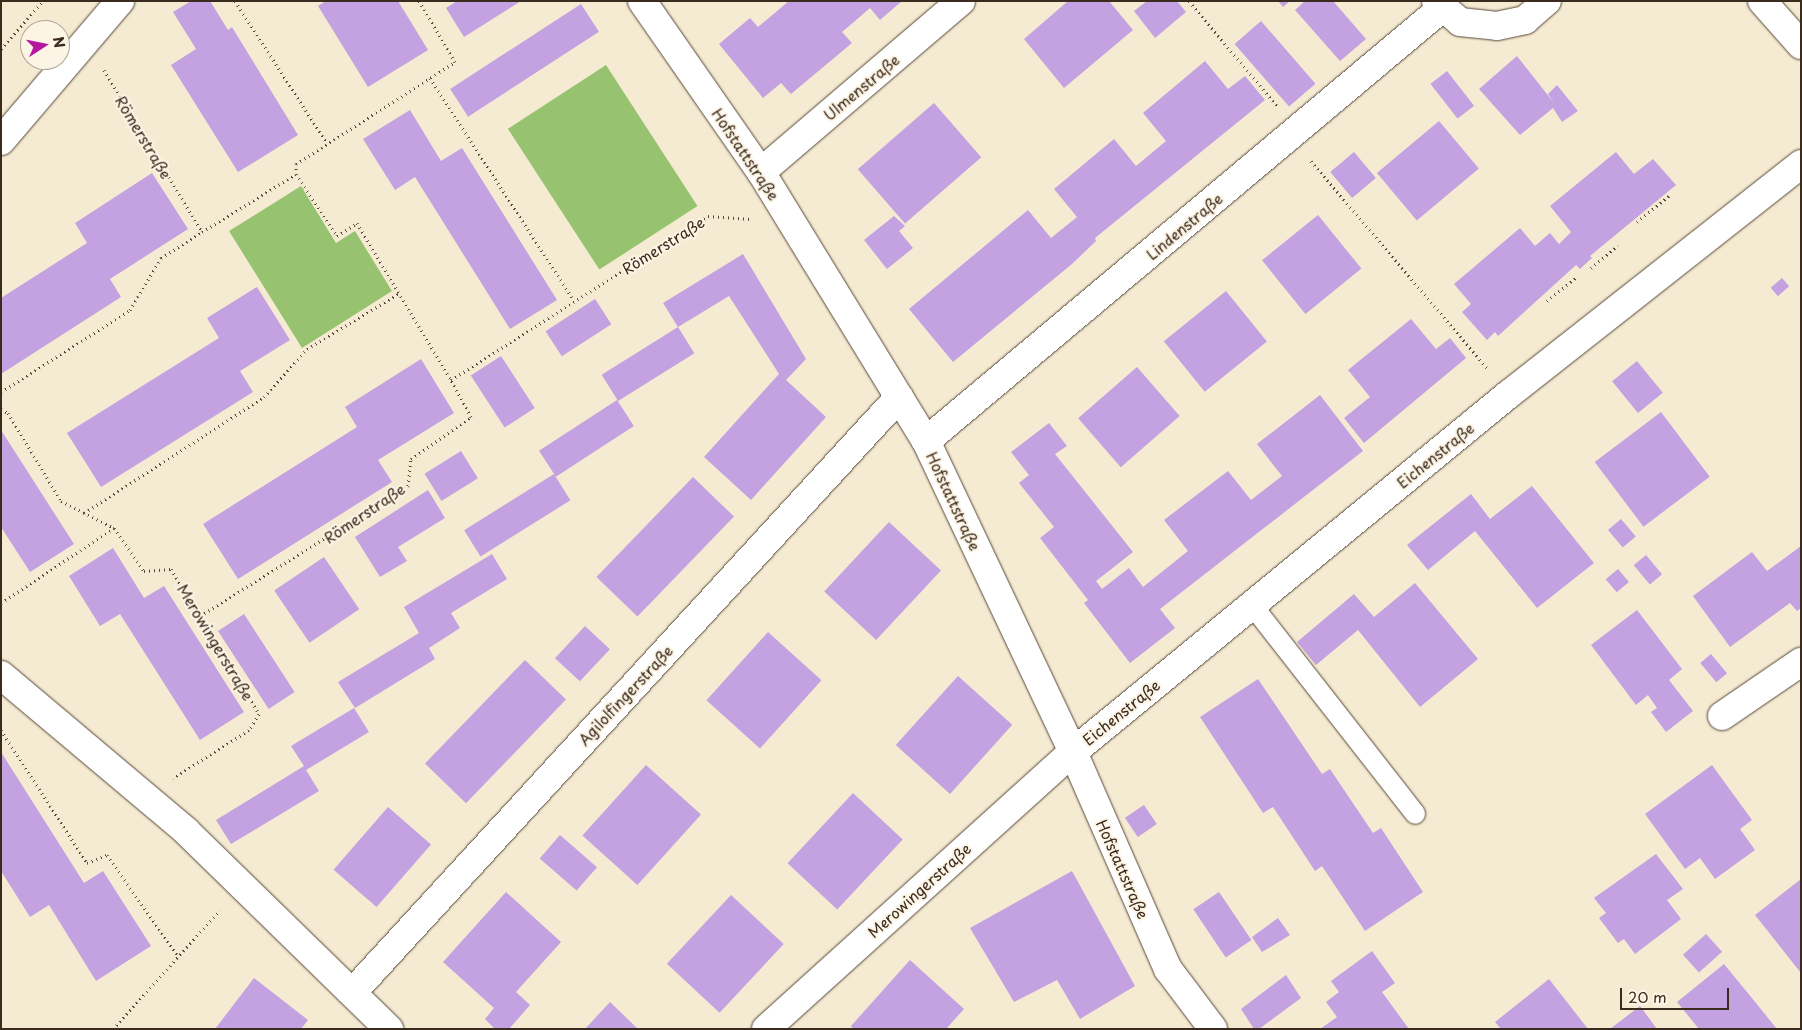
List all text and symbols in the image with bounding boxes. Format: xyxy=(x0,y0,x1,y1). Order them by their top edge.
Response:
north arrow xyxy=(20,20,70,70)
text: N xyxy=(48,35,71,50)
street label: Ulmenstraße xyxy=(820,50,902,124)
street label: Römerstraße xyxy=(112,92,176,182)
street label: Hofstattstraße xyxy=(709,105,783,203)
street label: Lindenstraße xyxy=(1142,189,1226,263)
street label: Römerstraße xyxy=(618,213,708,277)
street label: Eichenstraße xyxy=(1393,419,1477,491)
street label: Hofstattstraße xyxy=(923,449,985,553)
street label: Römerstraße xyxy=(320,479,408,547)
street label: Merowingerstraße xyxy=(174,581,258,703)
street label: Agilolfingerstraße xyxy=(574,641,676,749)
street label: Eichenstraße xyxy=(1079,676,1163,748)
street label: Hofstattstraße xyxy=(1093,817,1153,921)
street label: Merowingerstraße xyxy=(864,839,974,941)
scale bar xyxy=(1622,978,1731,1010)
text: 20 m xyxy=(1628,985,1667,1008)

